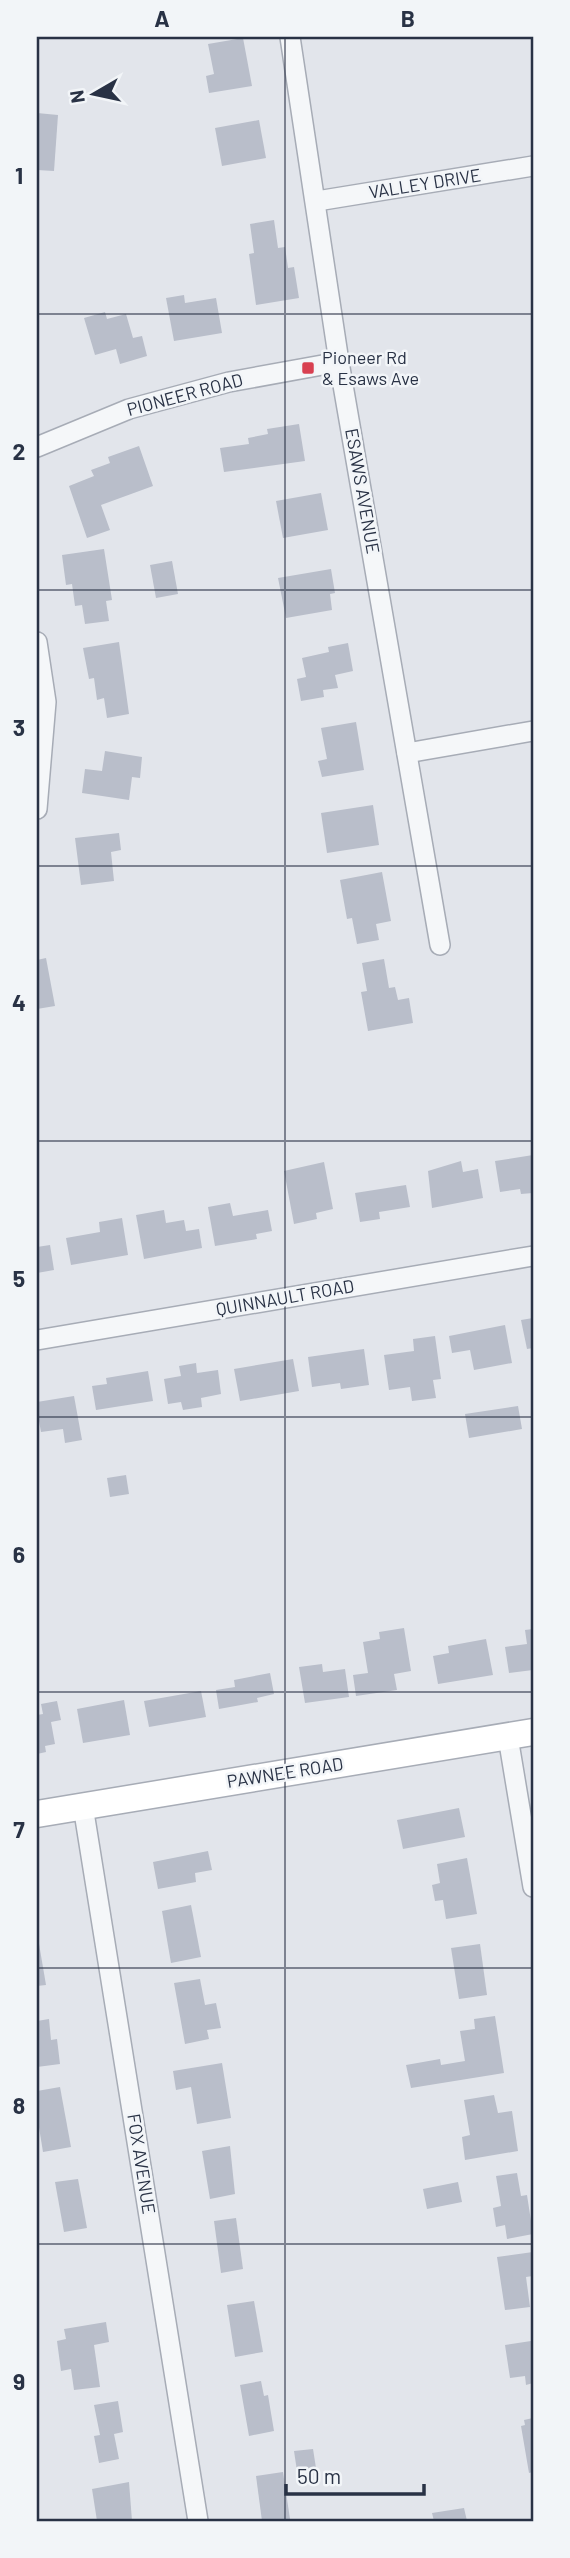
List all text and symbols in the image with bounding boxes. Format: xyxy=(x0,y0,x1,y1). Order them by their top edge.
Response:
text: A xyxy=(154,4,170,32)
text: B xyxy=(401,4,415,32)
north arrow xyxy=(60,60,130,130)
text: N xyxy=(64,89,89,105)
text: 1 xyxy=(15,161,23,189)
street label: VALLEY DRIVE xyxy=(367,163,482,203)
place label: Pioneer Rd & Esaws Ave xyxy=(322,346,419,389)
marker: Pioneer Rd & Esaws Ave xyxy=(300,360,316,376)
street label: PIONEER ROAD xyxy=(124,368,245,420)
street label: ESAWS AVENUE xyxy=(341,426,385,555)
text: 2 xyxy=(13,437,25,465)
text: 3 xyxy=(13,713,25,741)
text: 4 xyxy=(12,988,26,1016)
text: 5 xyxy=(13,1264,25,1292)
street label: QUINNAULT ROAD xyxy=(214,1274,356,1320)
text: 6 xyxy=(13,1540,25,1568)
street label: PAWNEE ROAD xyxy=(225,1752,345,1792)
text: 7 xyxy=(13,1815,25,1843)
text: 8 xyxy=(13,2091,25,2119)
street label: FOX AVENUE xyxy=(123,2112,161,2216)
text: 9 xyxy=(13,2367,25,2395)
scale bar xyxy=(286,2453,425,2497)
text: 50 m xyxy=(297,2463,341,2488)

